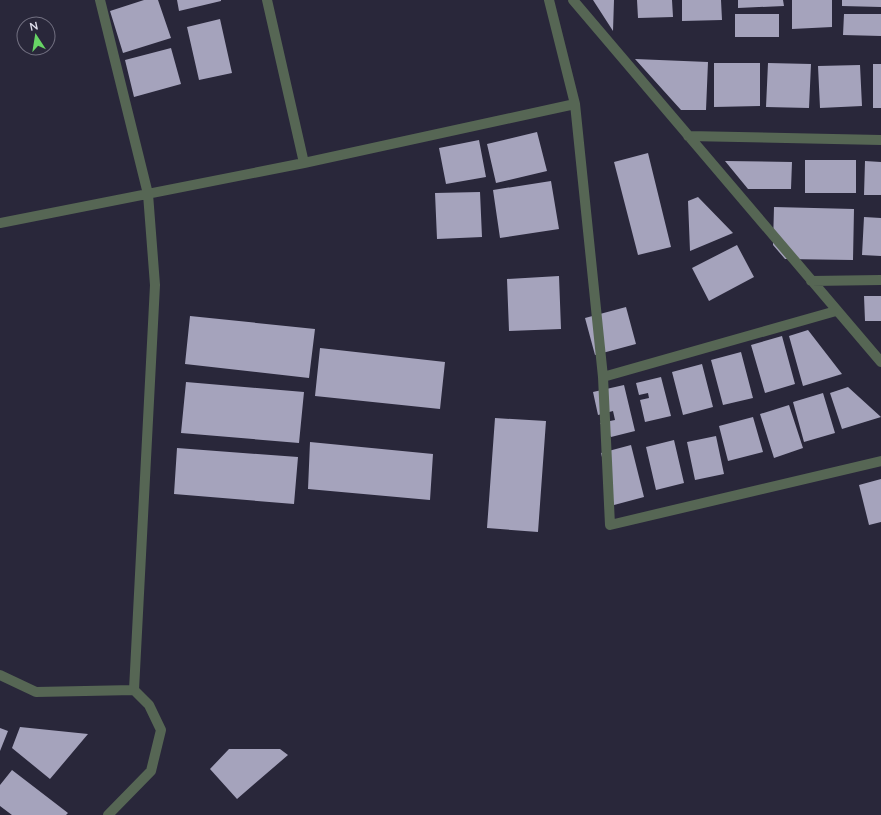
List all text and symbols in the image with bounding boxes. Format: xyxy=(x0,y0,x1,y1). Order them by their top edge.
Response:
north arrow xyxy=(16,16,56,56)
text: N xyxy=(28,18,39,33)

